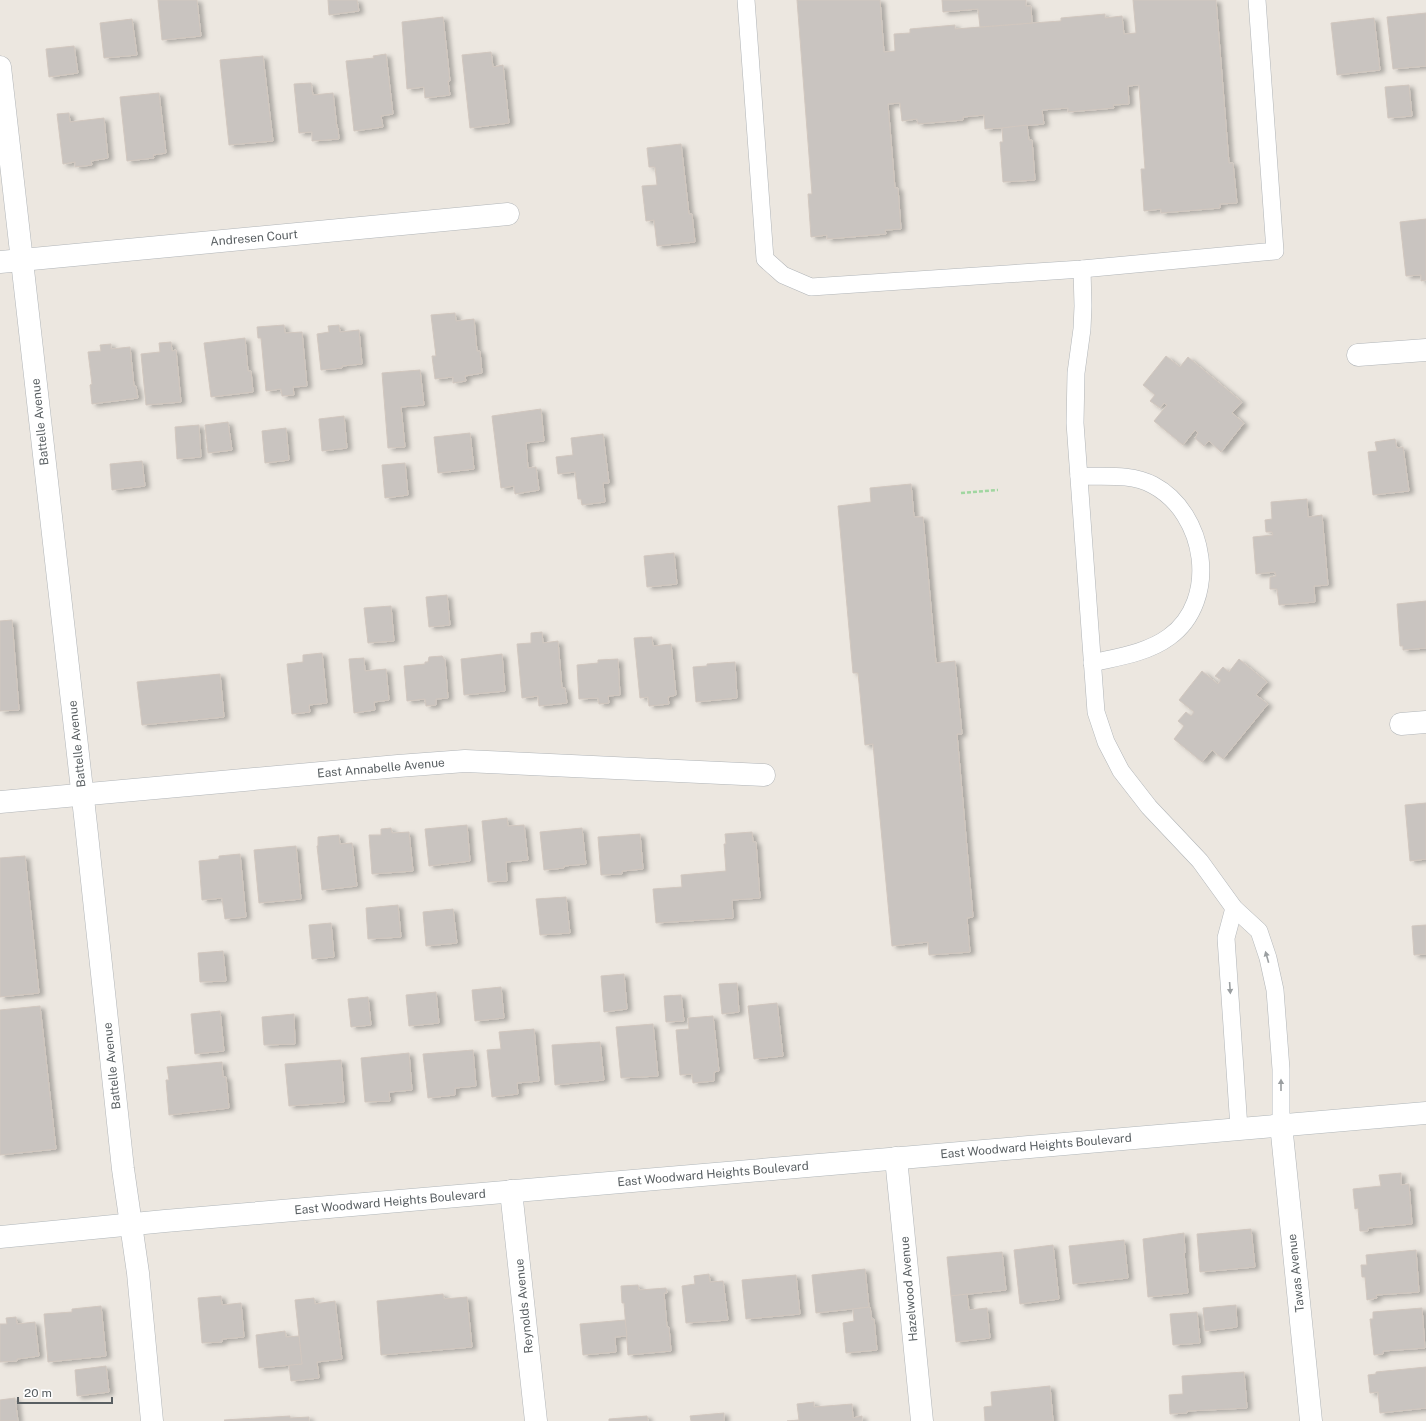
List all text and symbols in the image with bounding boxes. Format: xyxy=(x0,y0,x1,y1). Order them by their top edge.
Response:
street label: Andresen Court xyxy=(210,227,299,249)
street label: Battelle Avenue xyxy=(28,378,52,466)
street label: Battelle Avenue xyxy=(65,700,89,788)
street label: East Annabelle Avenue xyxy=(317,755,446,781)
one-way arrow xyxy=(1264,950,1270,962)
one-way arrow xyxy=(1226,982,1233,994)
street label: Battelle Avenue xyxy=(100,1022,124,1110)
one-way arrow xyxy=(1278,1078,1284,1091)
street label: East Woodward Heights Boulevard xyxy=(940,1131,1132,1161)
street label: East Woodward Heights Boulevard xyxy=(617,1159,809,1189)
street label: East Woodward Heights Boulevard xyxy=(294,1187,486,1217)
street label: Tawas Avenue xyxy=(1285,1233,1307,1313)
street label: Hazelwood Avenue xyxy=(897,1236,921,1342)
street label: Reynolds Avenue xyxy=(512,1258,536,1354)
scale bar xyxy=(18,1379,112,1405)
text: 20 m xyxy=(24,1386,52,1400)

